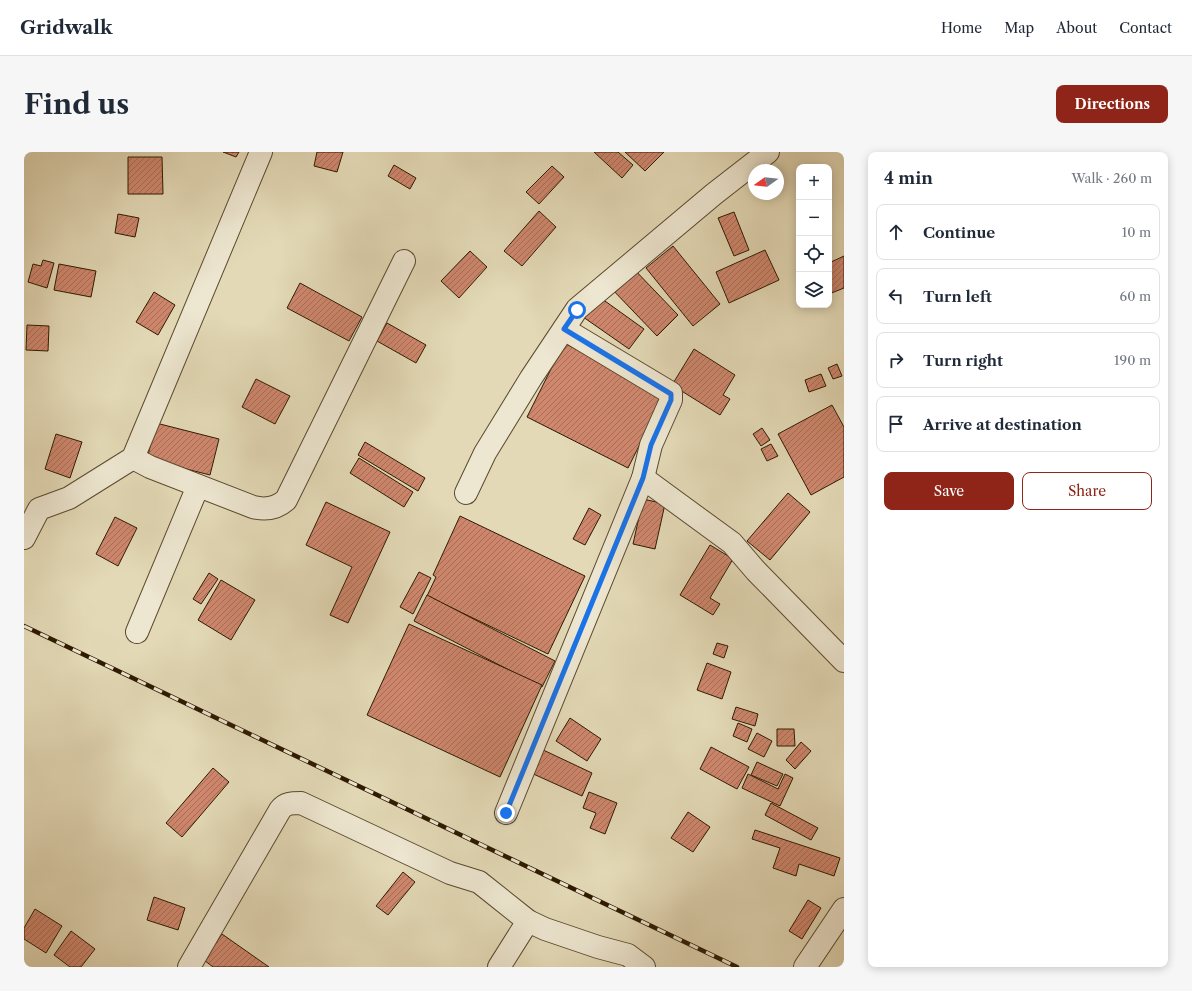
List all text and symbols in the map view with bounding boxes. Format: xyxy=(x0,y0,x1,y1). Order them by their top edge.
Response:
text: Gridwalk xyxy=(20,16,113,39)
text: Home xyxy=(941,19,982,37)
text: Map xyxy=(1004,19,1034,37)
text: About xyxy=(1056,19,1097,37)
text: Contact xyxy=(1119,19,1172,37)
button: Directions xyxy=(1056,85,1168,123)
text: Find us xyxy=(24,87,129,121)
north arrow xyxy=(748,164,784,200)
map controls xyxy=(796,164,832,308)
button: + xyxy=(796,164,832,200)
text: 4 min xyxy=(884,168,933,188)
text: Walk · 260 m xyxy=(1071,170,1152,186)
button: − xyxy=(796,200,832,236)
icon: ahead xyxy=(885,221,907,243)
text: Continue xyxy=(923,223,995,242)
text: 10 m xyxy=(1122,224,1151,240)
button: locate xyxy=(796,236,832,272)
button: layers xyxy=(796,272,832,308)
icon: left xyxy=(885,285,907,307)
text: Turn left xyxy=(923,287,992,306)
text: 60 m xyxy=(1120,288,1151,304)
route start xyxy=(568,301,586,319)
icon: right xyxy=(885,349,907,371)
text: Turn right xyxy=(923,351,1003,370)
text: 190 m xyxy=(1114,352,1151,368)
icon: arrive xyxy=(885,413,907,435)
text: Arrive at destination xyxy=(923,415,1082,434)
button: Save xyxy=(884,472,1014,510)
button: Share xyxy=(1022,472,1152,510)
route end xyxy=(497,804,515,822)

